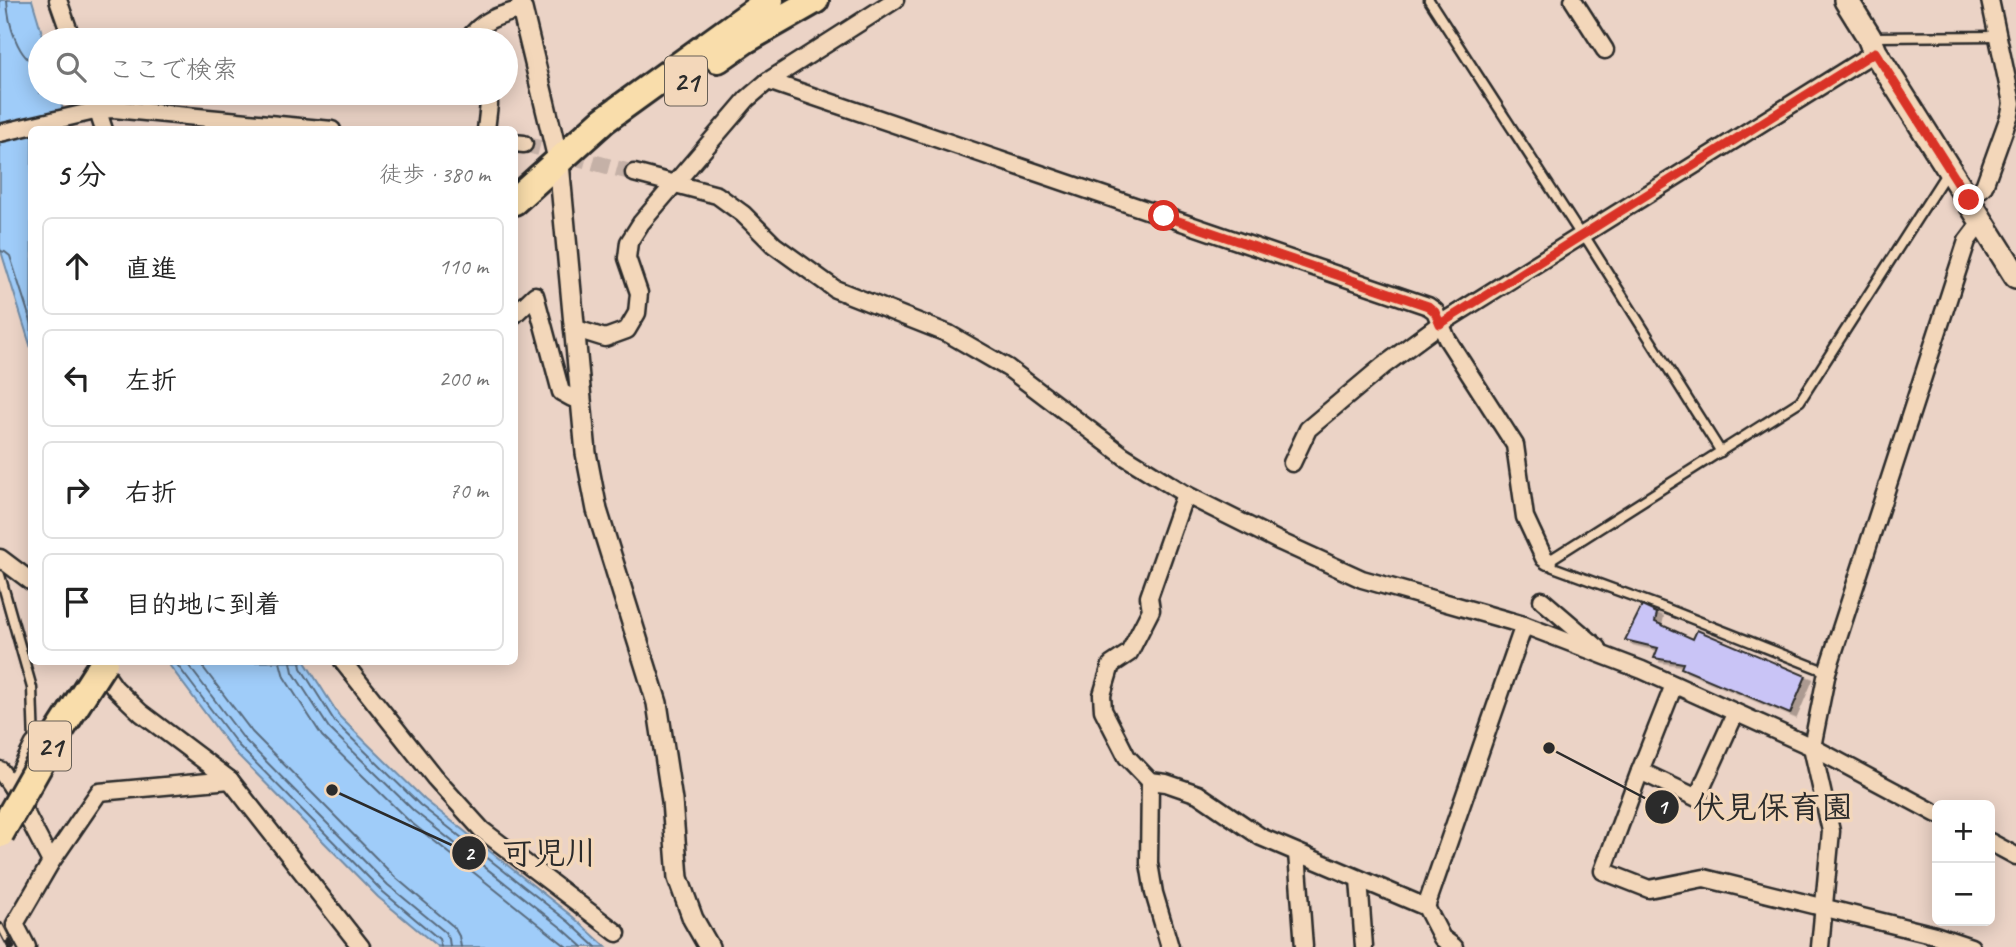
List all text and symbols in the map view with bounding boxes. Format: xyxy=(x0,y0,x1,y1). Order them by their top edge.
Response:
search box xyxy=(28,28,518,105)
icon: search xyxy=(52,48,90,86)
text: ここで検索 xyxy=(108,53,238,86)
road number: 21 xyxy=(665,56,707,106)
text: 5 分 xyxy=(56,156,106,194)
text: 徒歩 · 380 m xyxy=(379,160,490,189)
route end xyxy=(1953,184,1984,215)
route start xyxy=(1148,200,1179,231)
icon: ahead xyxy=(58,247,96,285)
text: 直進 xyxy=(125,252,177,285)
text: 110 m xyxy=(439,252,488,281)
icon: left xyxy=(58,359,96,397)
text: 左折 xyxy=(125,364,177,397)
text: 200 m xyxy=(439,364,488,393)
icon: right xyxy=(58,471,96,509)
text: 右折 xyxy=(125,476,177,509)
text: 70 m xyxy=(449,476,488,505)
icon: arrive xyxy=(58,583,96,621)
text: 目的地に到着 xyxy=(125,588,281,621)
road number: 21 xyxy=(29,722,71,770)
callout: 伏見保育園 xyxy=(1644,780,1867,833)
text: 伏見保育園 xyxy=(1693,787,1853,828)
text: 1 xyxy=(1657,794,1669,820)
map controls xyxy=(1932,800,1995,926)
button: + xyxy=(1932,800,1995,863)
callout: 可児川 xyxy=(452,826,611,879)
text: 可児川 xyxy=(501,833,597,874)
text: 2 xyxy=(464,840,476,866)
button: − xyxy=(1932,863,1995,926)

